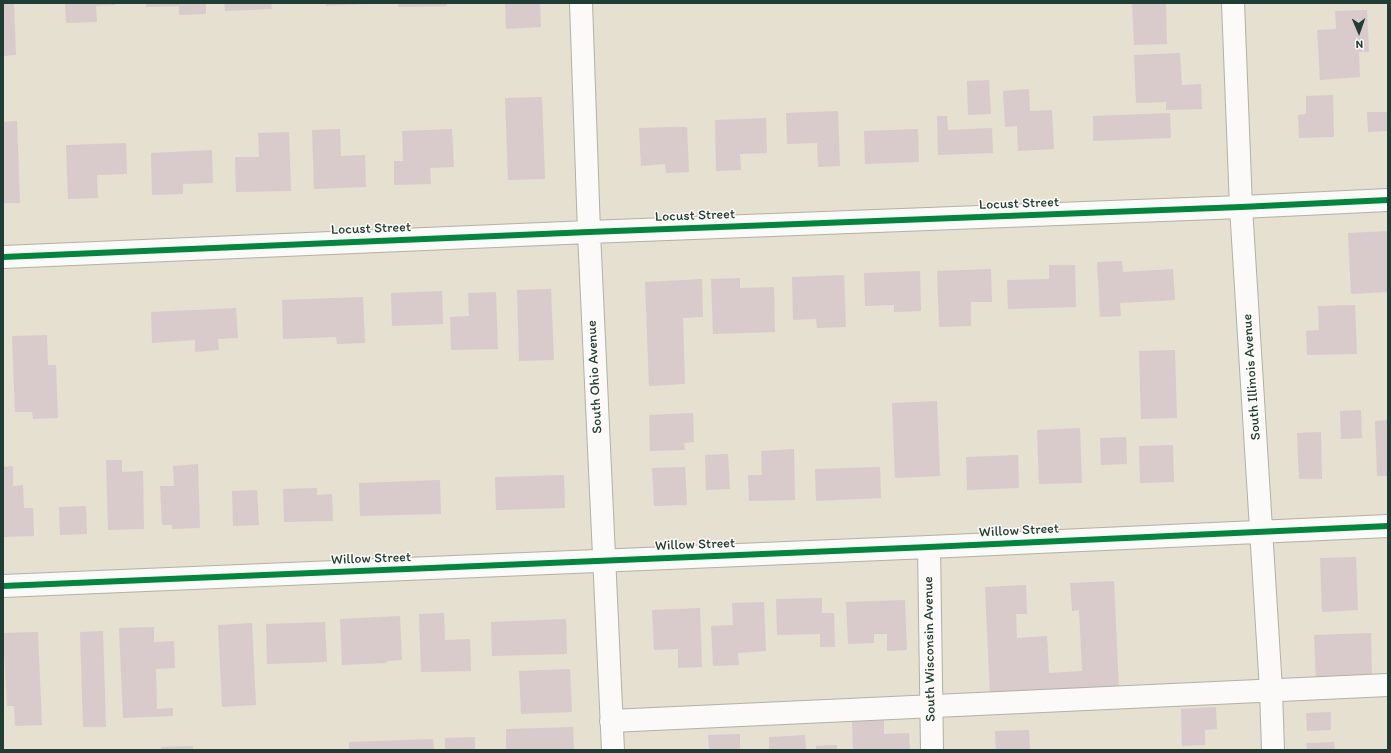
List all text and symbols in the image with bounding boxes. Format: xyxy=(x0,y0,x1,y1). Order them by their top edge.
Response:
north arrow xyxy=(1339,12,1379,52)
text: N xyxy=(1355,38,1363,51)
street label: Locust Street xyxy=(979,194,1059,214)
street label: Locust Street xyxy=(655,206,735,226)
street label: Locust Street xyxy=(331,219,411,239)
street label: South Illinois Avenue xyxy=(1239,313,1265,441)
street label: South Ohio Avenue xyxy=(584,320,606,434)
street label: Willow Street xyxy=(978,521,1060,541)
street label: Willow Street xyxy=(655,535,735,555)
street label: Willow Street xyxy=(331,549,411,569)
street label: South Wisconsin Avenue xyxy=(920,576,940,722)

